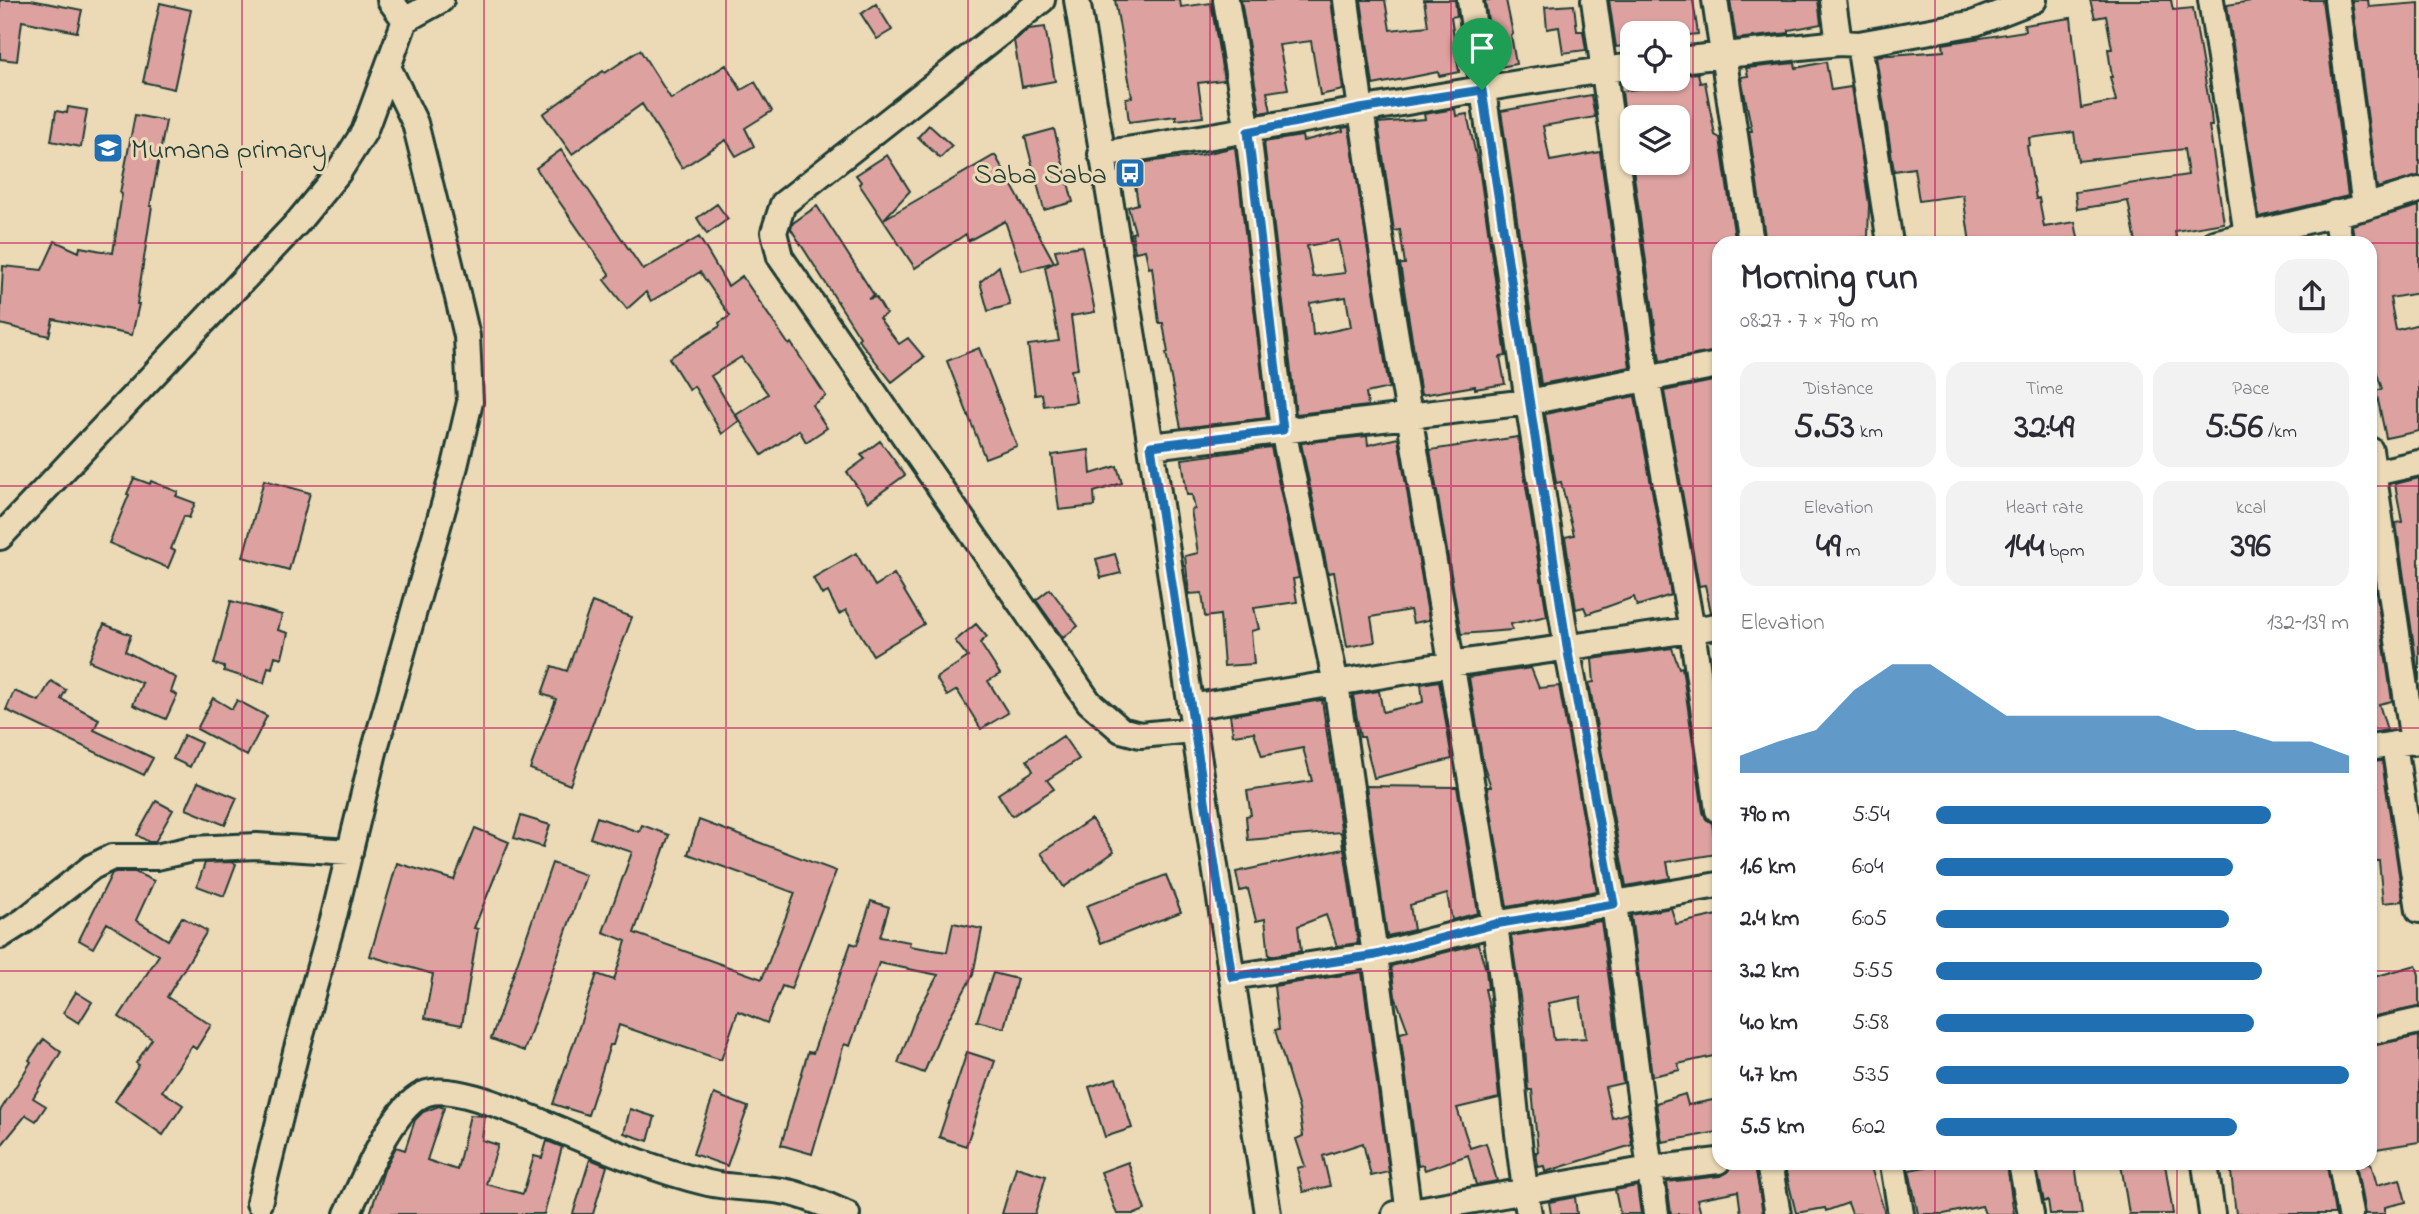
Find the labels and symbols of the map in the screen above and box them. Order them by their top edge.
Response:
pin [1452,18,1512,90]
school or university icon: Mumana primary [91,131,125,165]
place label: Mumana primary [131,131,327,172]
place label: Saba Saba [974,156,1107,197]
bus stop icon: Saba Saba [1113,156,1147,190]

